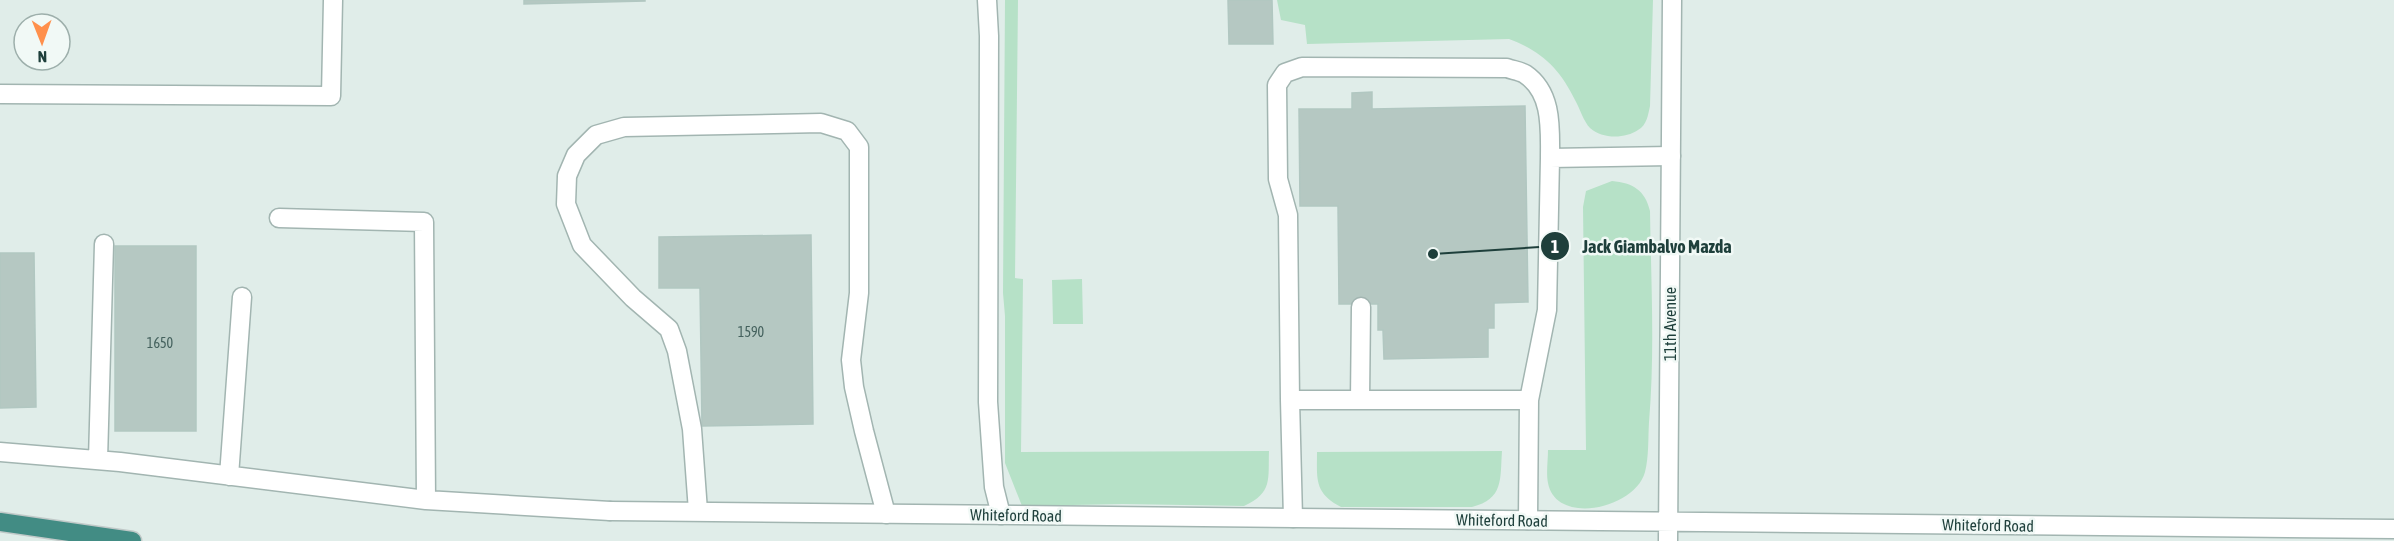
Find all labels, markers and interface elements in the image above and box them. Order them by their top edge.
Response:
north arrow [12,12,72,72]
text: N [37,48,47,66]
callout: Jack Giambalvo Mazda [1540,228,1744,264]
text: 1 [1551,236,1559,257]
text: Jack Giambalvo Mazda [1581,236,1732,257]
street label: 11th Avenue [1661,287,1679,361]
house number: 1590 [738,324,765,340]
house number: 1650 [147,335,174,351]
street label: Whiteford Road [970,505,1062,525]
street label: Whiteford Road [1456,510,1548,530]
street label: Whiteford Road [1942,515,2034,535]

